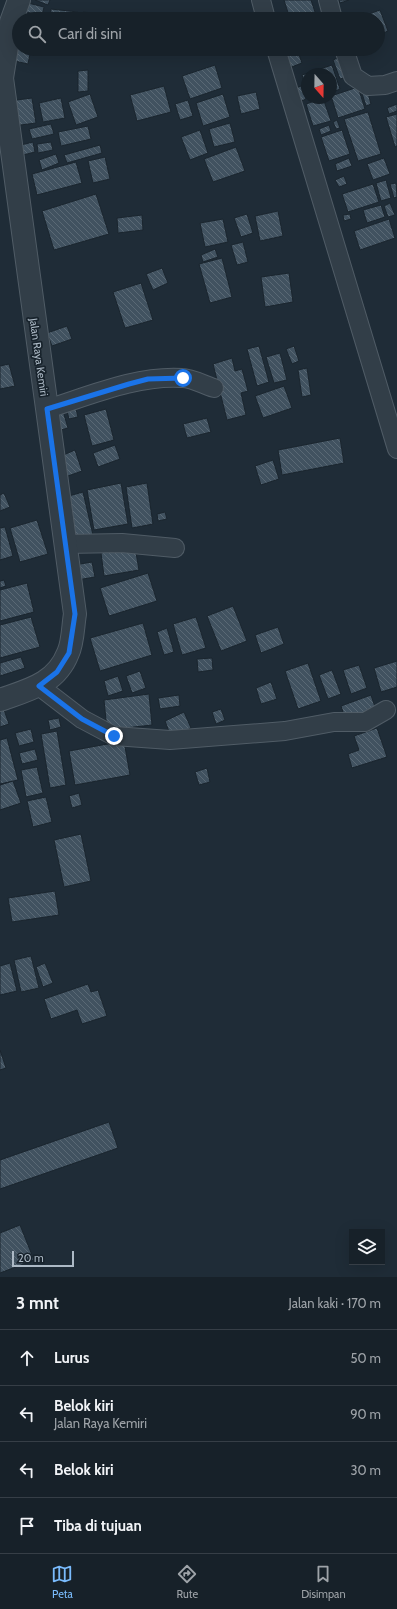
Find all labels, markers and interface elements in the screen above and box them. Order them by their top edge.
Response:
search box [12,12,385,56]
icon: search [26,23,48,45]
text: Cari di sini [58,25,122,43]
north arrow [301,68,337,104]
street label: Jalan Raya Kemiri [26,316,51,397]
route start [174,369,192,387]
route end [105,727,123,745]
map controls [349,1229,385,1265]
button: layers [349,1229,385,1265]
scale bar [12,1249,74,1268]
text: 20 m [18,1251,44,1265]
text: 3 mnt [16,1293,59,1313]
text: Jalan kaki · 170 m [288,1295,381,1311]
icon: ahead [16,1347,38,1369]
text: Lurus [54,1349,89,1367]
text: 50 m [351,1350,381,1366]
text: Belok kiri [54,1397,114,1415]
icon: left [16,1403,38,1425]
text: 90 m [350,1406,381,1422]
text: Jalan Raya Kemiri [54,1415,147,1431]
icon: left [16,1459,38,1481]
text: Belok kiri [54,1461,114,1479]
text: 30 m [351,1462,381,1478]
icon: arrive [16,1515,38,1537]
text: Tiba di tujuan [54,1517,142,1535]
tab: Peta [51,1563,73,1601]
tab: Rute [176,1563,198,1601]
tab: Disimpan [301,1563,346,1601]

